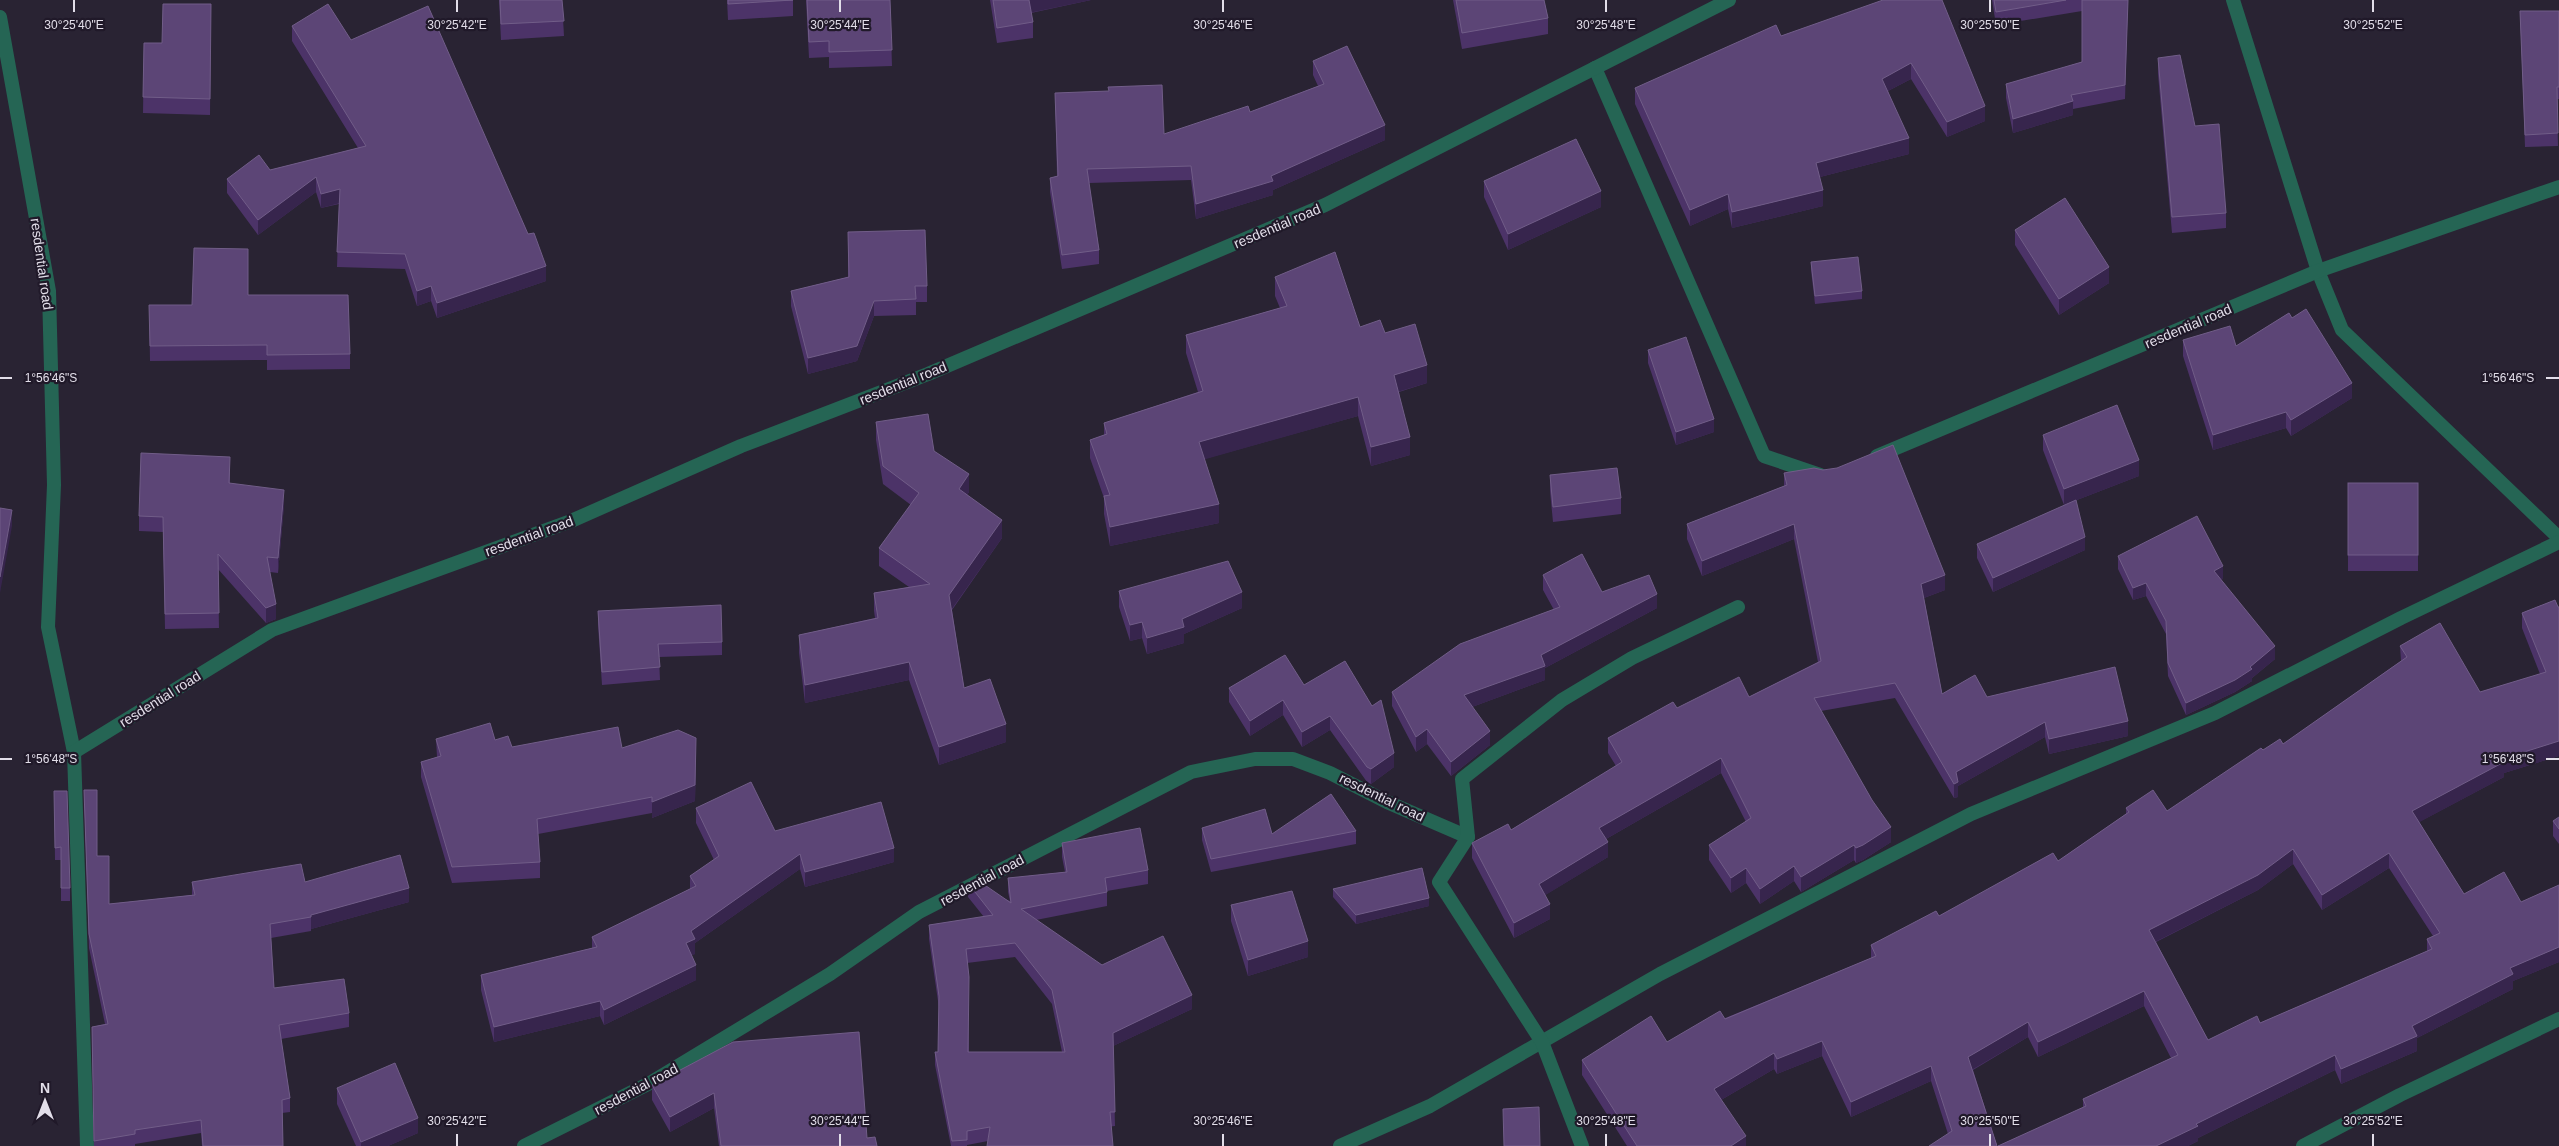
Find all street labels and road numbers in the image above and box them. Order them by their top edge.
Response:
street label: resdential road [1231,201,1323,251]
street label: resdential road [28,217,56,311]
street label: resdential road [2142,301,2234,351]
street label: resdential road [857,358,949,408]
street label: resdential road [483,513,575,559]
street label: resdential road [116,668,204,730]
street label: resdential road [1337,770,1427,824]
street label: resdential road [937,851,1027,909]
street label: resdential road [591,1060,681,1118]

